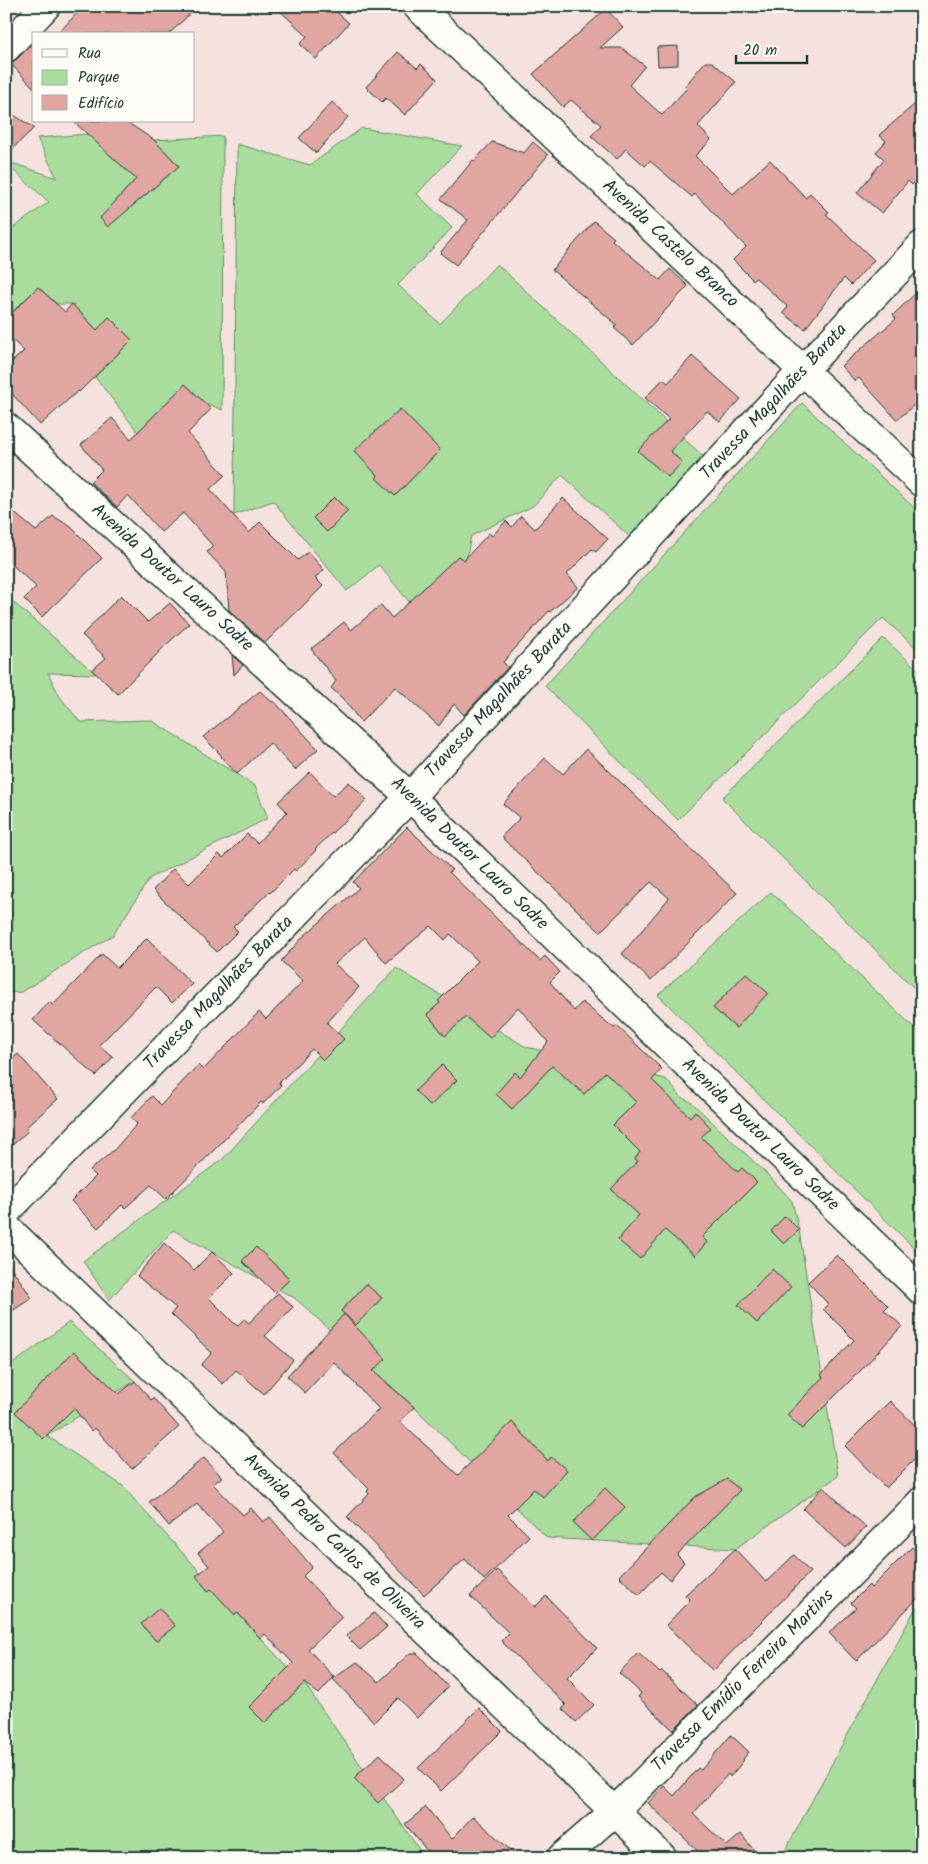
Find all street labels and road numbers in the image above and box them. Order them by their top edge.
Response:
street label: Avenida Castelo Branco [595,173,745,315]
street label: Travessa Magalhães Barata [693,317,855,487]
street label: Avenida Doutor Lauro Sodre [84,497,260,659]
street label: Travessa Magalhães Barata [418,615,580,785]
street label: Avenida Doutor Lauro Sodre [383,770,555,938]
street label: Travessa Magalhães Barata [137,909,301,1077]
street label: Avenida Doutor Lauro Sodre [674,1051,846,1219]
street label: Avenida Pedro Carlos de Oliveira [236,1447,432,1637]
street label: Travessa Emídio Ferreira Martins [645,1582,842,1779]

